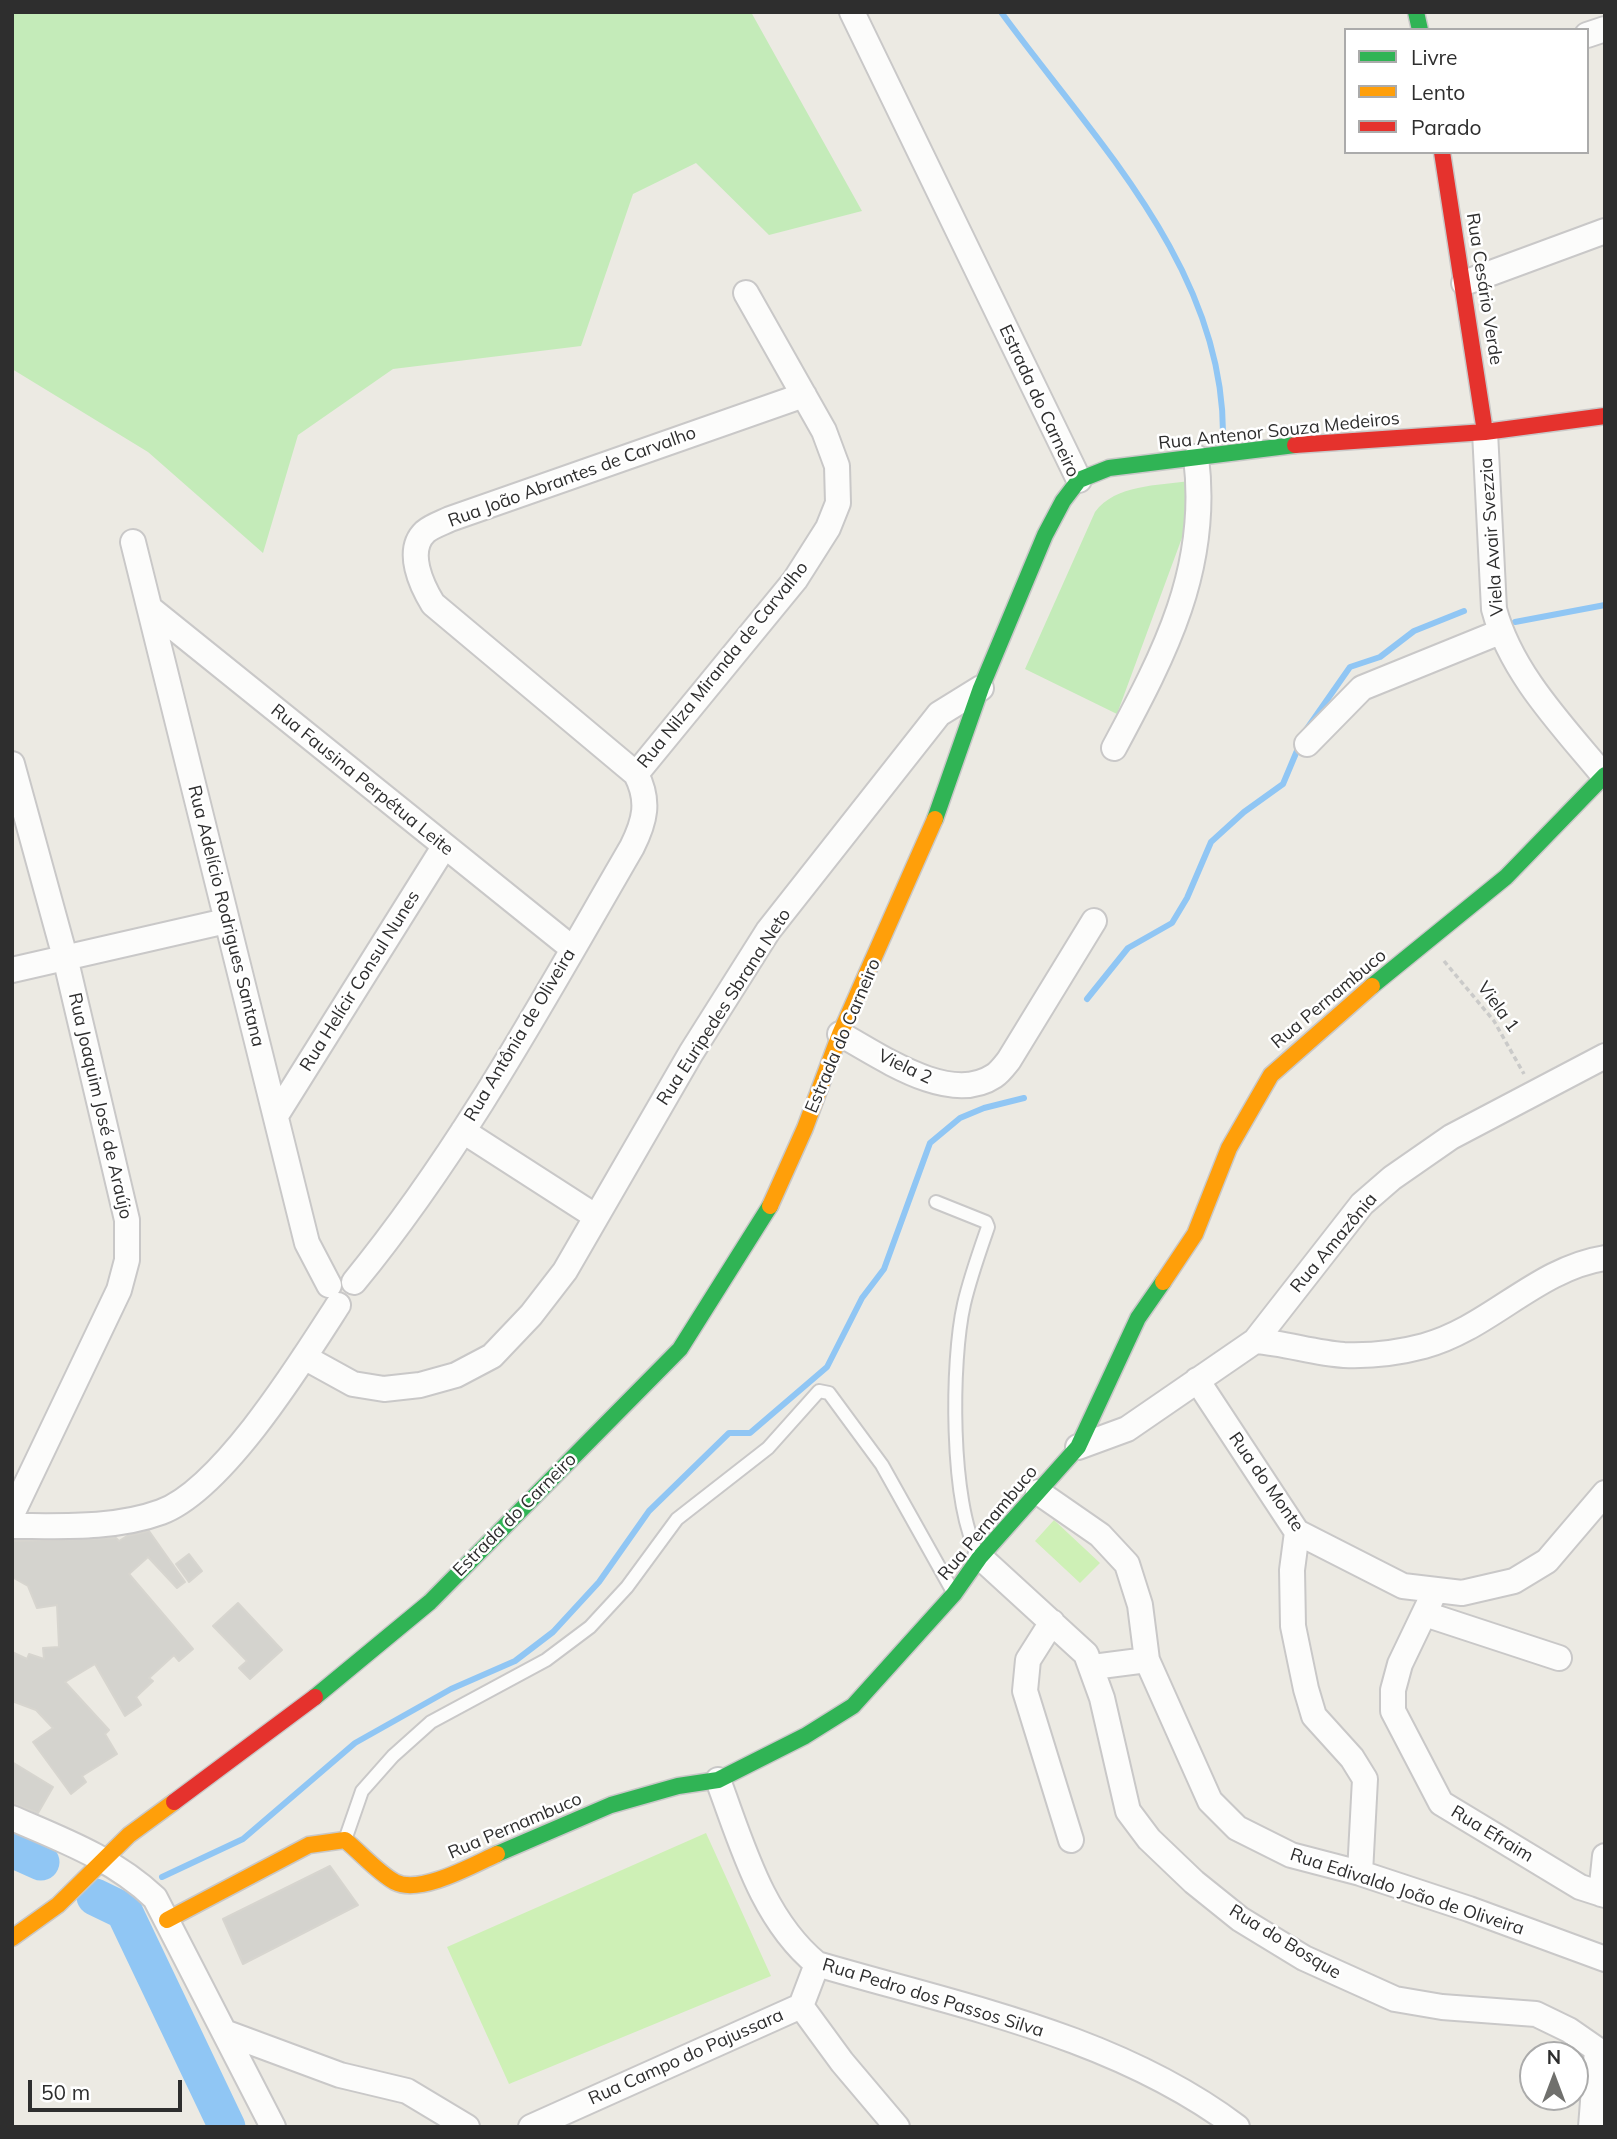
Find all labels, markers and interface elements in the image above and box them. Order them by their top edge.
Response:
legend [1344,28,1589,154]
text: Livre [1411,44,1458,70]
text: Lento [1411,79,1465,105]
text: Parado [1411,114,1481,140]
street label: Rua Cesário Verde [1461,211,1507,367]
street label: Estrada do Carneiro [994,321,1084,481]
street label: Rua Antenor Souza Medeiros [1157,408,1401,454]
street label: Rua João Abrantes de Carvalho [445,422,699,532]
street label: Viela Avair Svezzia [1476,457,1508,617]
street label: Rua Nilza Miranda de Carvalho [633,557,813,773]
street label: Rua Fausina Perpétua Leite [266,700,458,860]
street label: Rua Adelício Rodrigues Santana [183,783,269,1049]
street label: Rua Helícir Consul Nunes [296,887,424,1075]
street label: Rua Euripedes Sbrana Neto [652,905,796,1109]
street label: Rua Antônia de Oliveira [460,945,580,1125]
street label: Rua Pernambuco [1267,945,1391,1053]
street label: Estrada do Carneiro [801,956,885,1116]
street label: Viela 1 [1472,978,1524,1036]
street label: Rua Joaquim José de Araújo [63,991,137,1221]
street label: Viela 2 [875,1045,935,1089]
street label: Rua Amazônia [1286,1189,1382,1297]
street label: Rua do Monte [1224,1428,1308,1536]
street label: Estrada do Carneiro [449,1449,581,1581]
street label: Rua Pernambuco [934,1461,1042,1585]
street label: Rua Pernambuco [445,1788,585,1864]
street label: Rua Efraim [1447,1801,1537,1867]
street label: Rua Edivaldo João de Oliveira [1287,1844,1527,1940]
street label: Rua do Bosque [1225,1900,1345,1984]
street label: Rua Pedro dos Passos Silva [820,1954,1046,2042]
street label: Rua Campo do Pajussara [585,2004,787,2110]
north arrow [1519,2041,1589,2111]
text: N [1547,2045,1561,2069]
scale bar [32,2066,186,2110]
text: 50 m [41,2079,90,2105]

